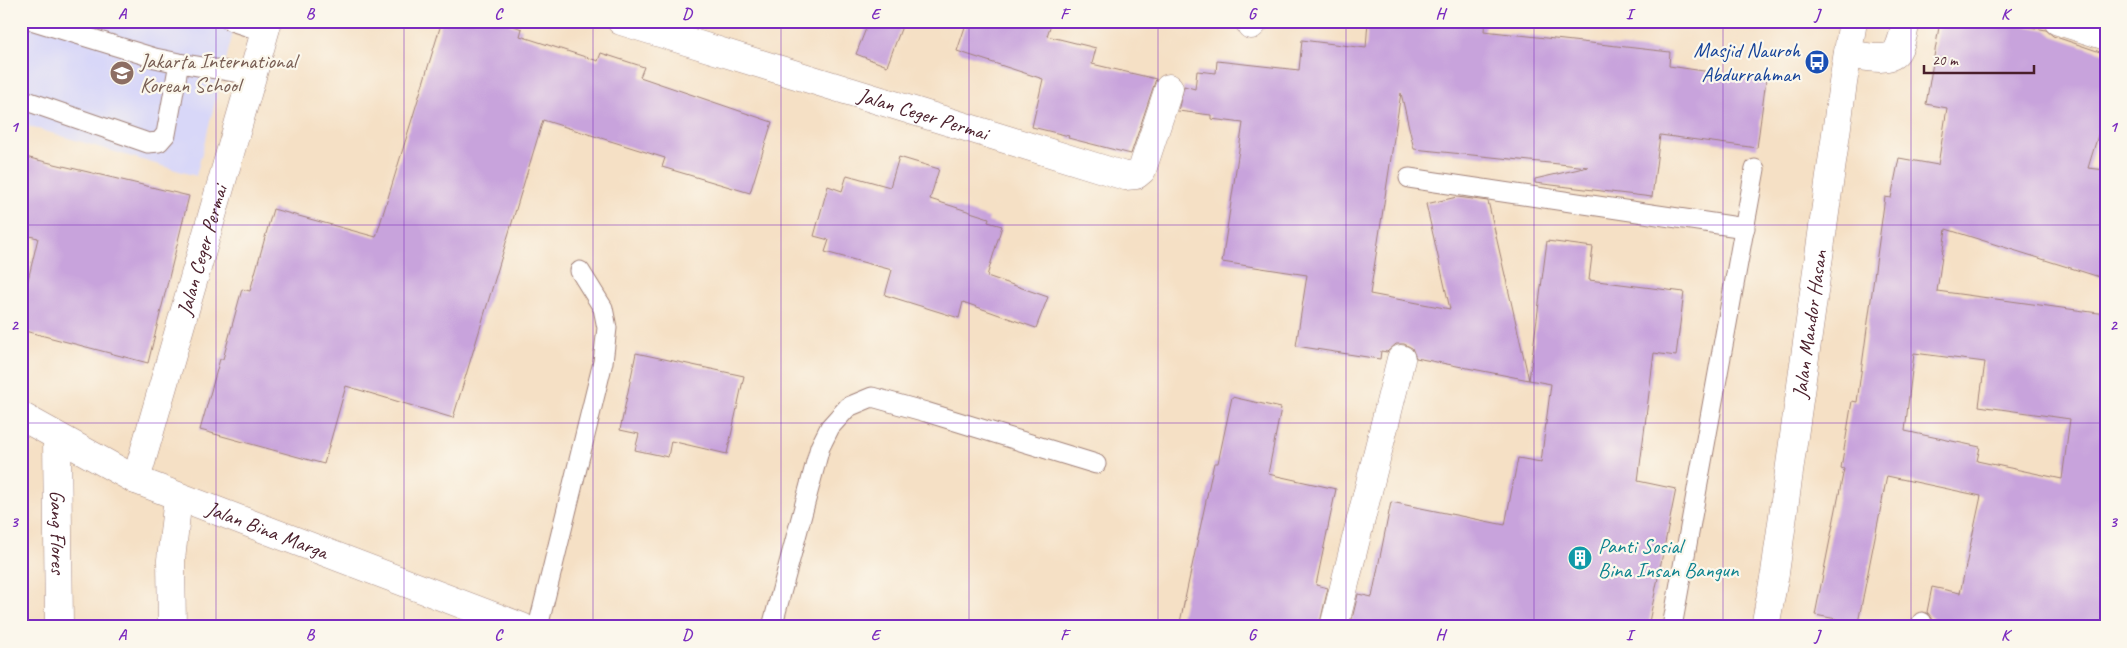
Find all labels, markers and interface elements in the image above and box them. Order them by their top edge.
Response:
text: A [118,4,128,24]
text: B [306,4,316,24]
text: C [494,4,504,24]
text: D [682,4,693,24]
text: E [871,4,882,24]
text: F [1060,4,1071,24]
text: G [1248,4,1258,24]
text: H [1435,4,1447,24]
text: I [1626,4,1636,24]
text: J [1813,4,1822,24]
text: K [2001,4,2013,24]
place label: Masjid Nauroh Abdurrahman [1694,37,1801,87]
scale bar [1924,42,2034,74]
place label: Jakarta International Korean School [139,48,300,98]
bus stop icon: Masjid Nauroh Abdurrahman [1804,49,1830,75]
text: 20 m [1932,51,1959,70]
school or university icon: Jakarta International Korean School [109,60,135,86]
street label: Jalan Ceger Permai [854,81,994,147]
text: 1 [10,117,19,137]
text: 1 [2109,117,2118,137]
street label: Jalan Ceger Permai [171,179,234,319]
street label: Jalan Mandor Hasan [1786,248,1833,401]
text: 2 [10,315,19,335]
text: 2 [2109,315,2118,335]
street label: Gang Flores [45,490,71,576]
street label: Jalan Bina Marga [202,495,334,566]
text: 3 [10,512,19,532]
text: 3 [2109,512,2118,532]
place label: Panti Sosial Bina Insan Bangun [1598,533,1739,583]
building icon: Panti Sosial Bina Insan Bangun [1567,545,1593,571]
text: A [118,625,128,645]
text: B [306,625,316,645]
text: C [494,625,504,645]
text: D [682,625,693,645]
text: E [871,625,882,645]
text: F [1060,625,1071,645]
text: G [1248,625,1258,645]
text: H [1435,625,1447,645]
text: I [1626,625,1636,645]
text: J [1813,625,1822,645]
text: K [2001,625,2013,645]

